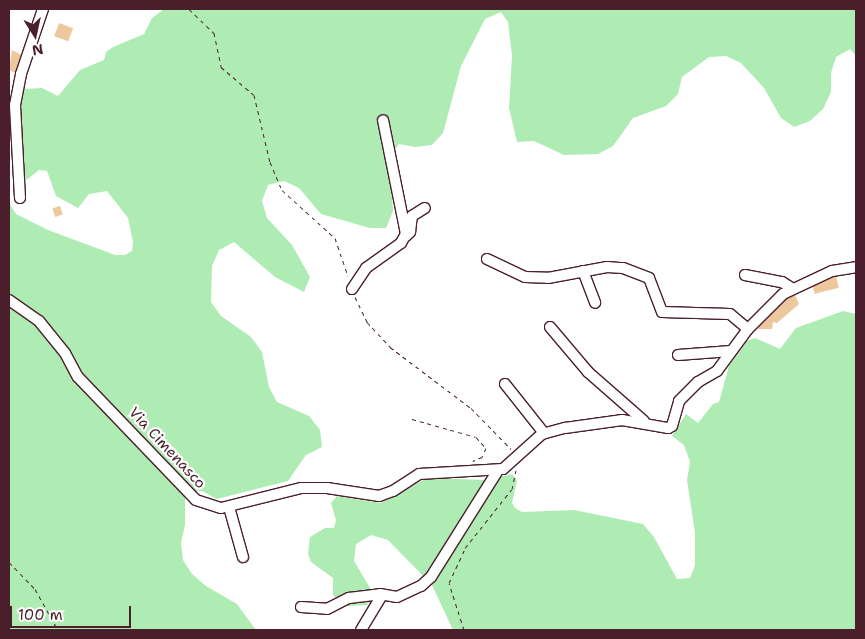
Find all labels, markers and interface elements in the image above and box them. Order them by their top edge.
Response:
north arrow [10,10,60,60]
text: N [31,40,45,60]
street label: Via Cimenasco [125,404,209,492]
scale bar [12,596,134,628]
text: 100 m [18,605,63,625]

